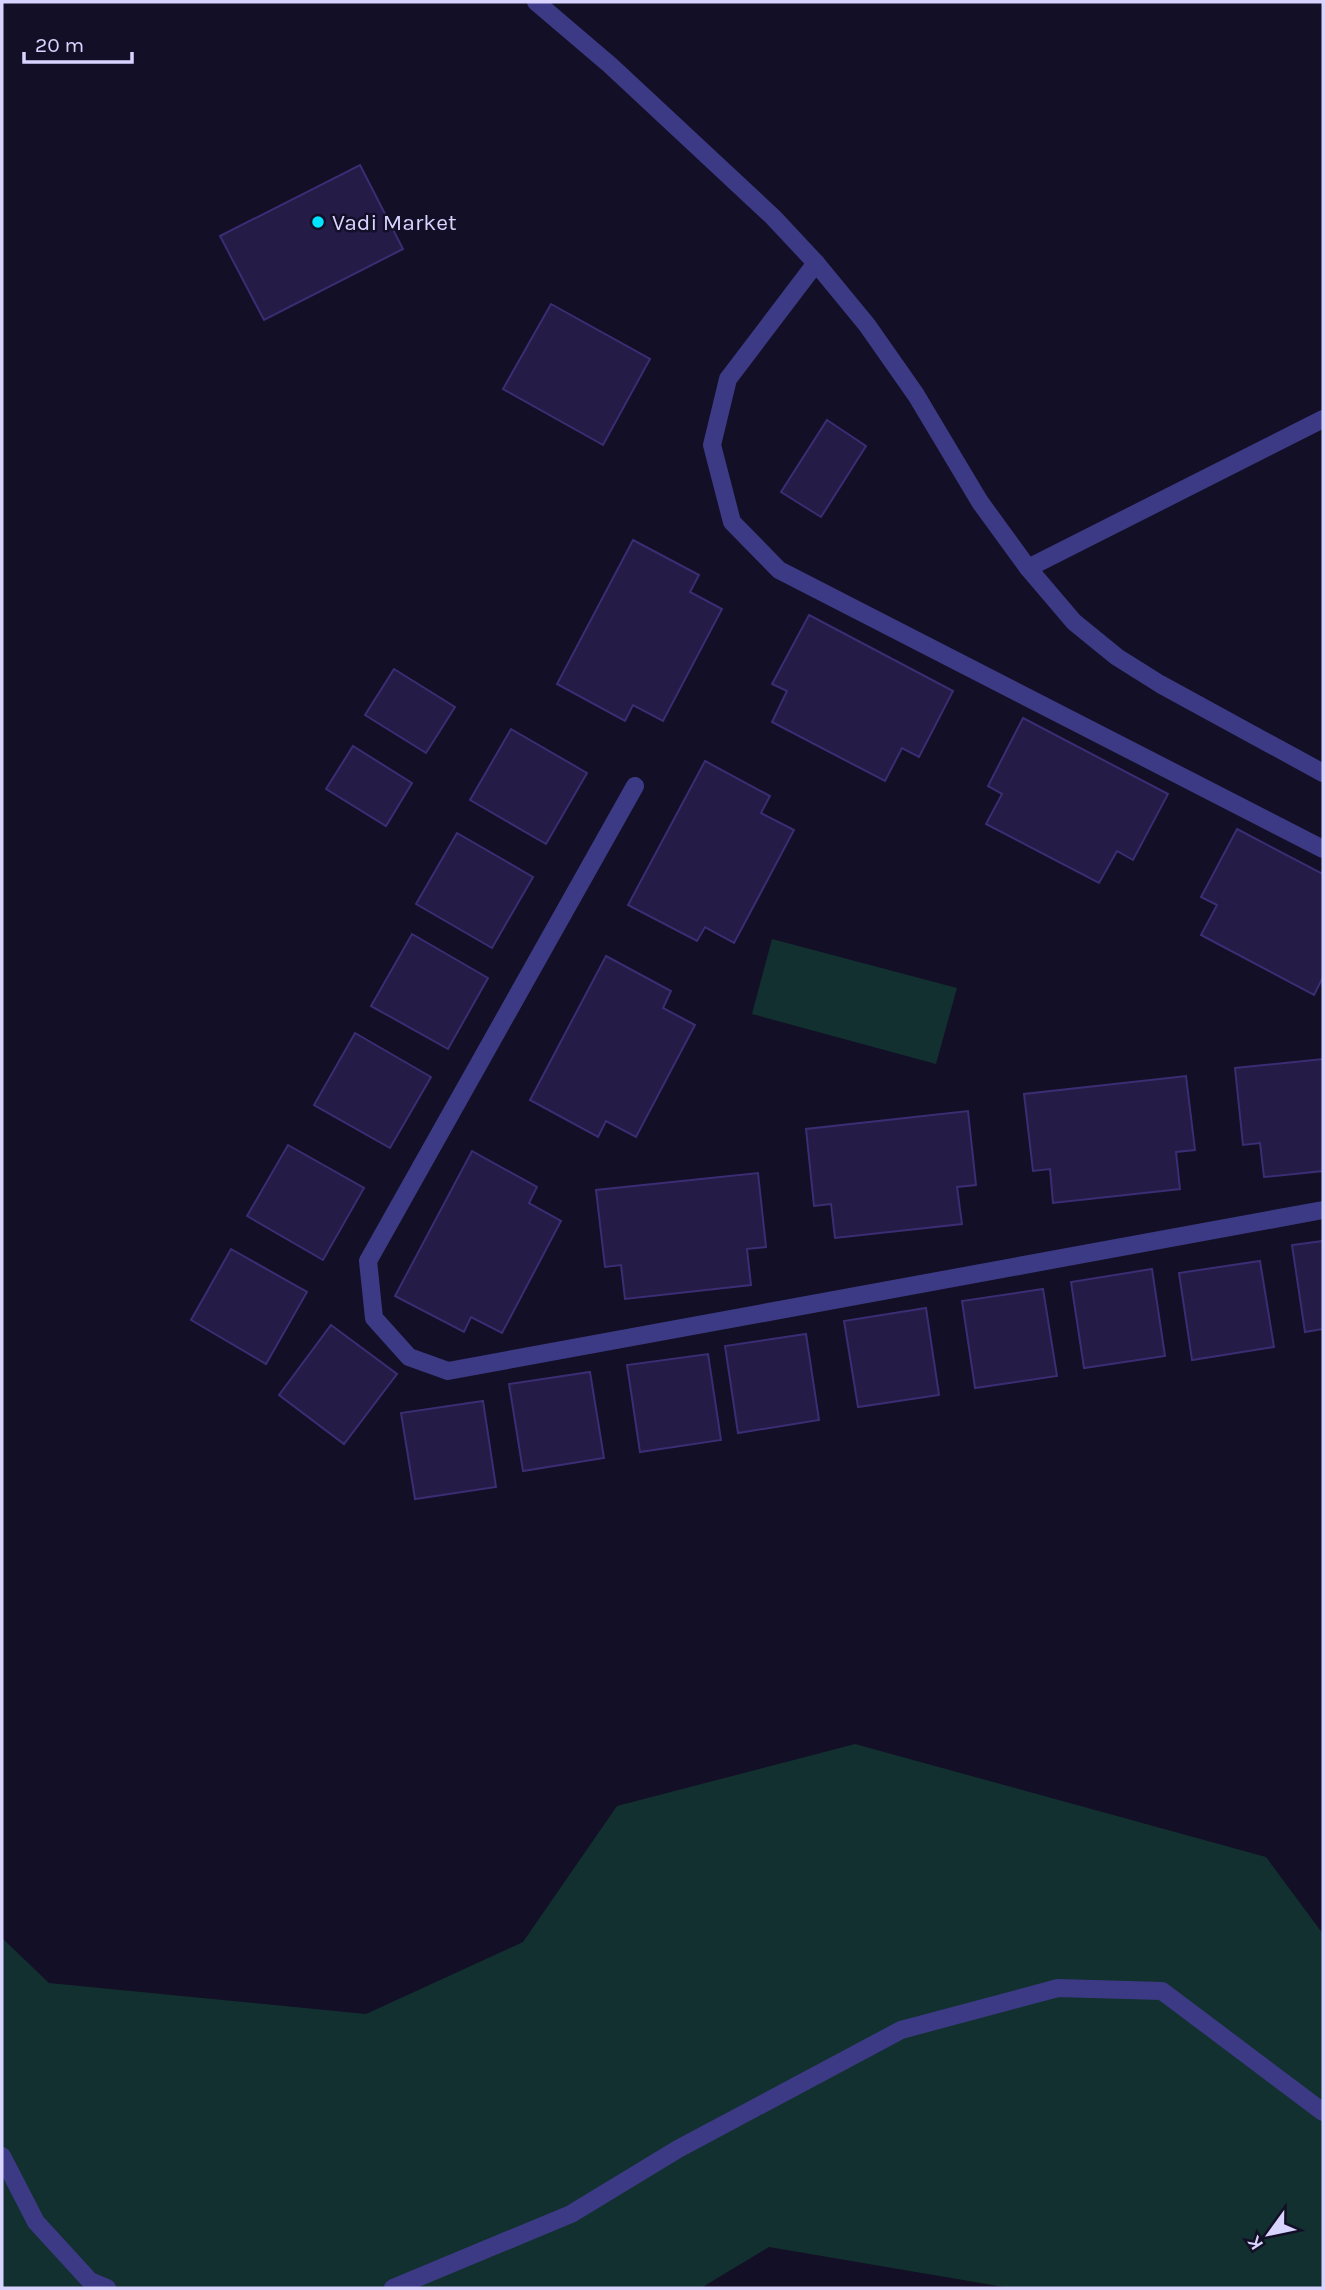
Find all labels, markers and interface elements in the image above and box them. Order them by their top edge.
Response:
scale bar [24,21,133,65]
text: 20 m [35,33,84,57]
place label: Vadi Market [332,209,457,236]
marker: Vadi Market [310,214,326,230]
north arrow [1234,2199,1304,2269]
text: K [1243,2231,1268,2254]

